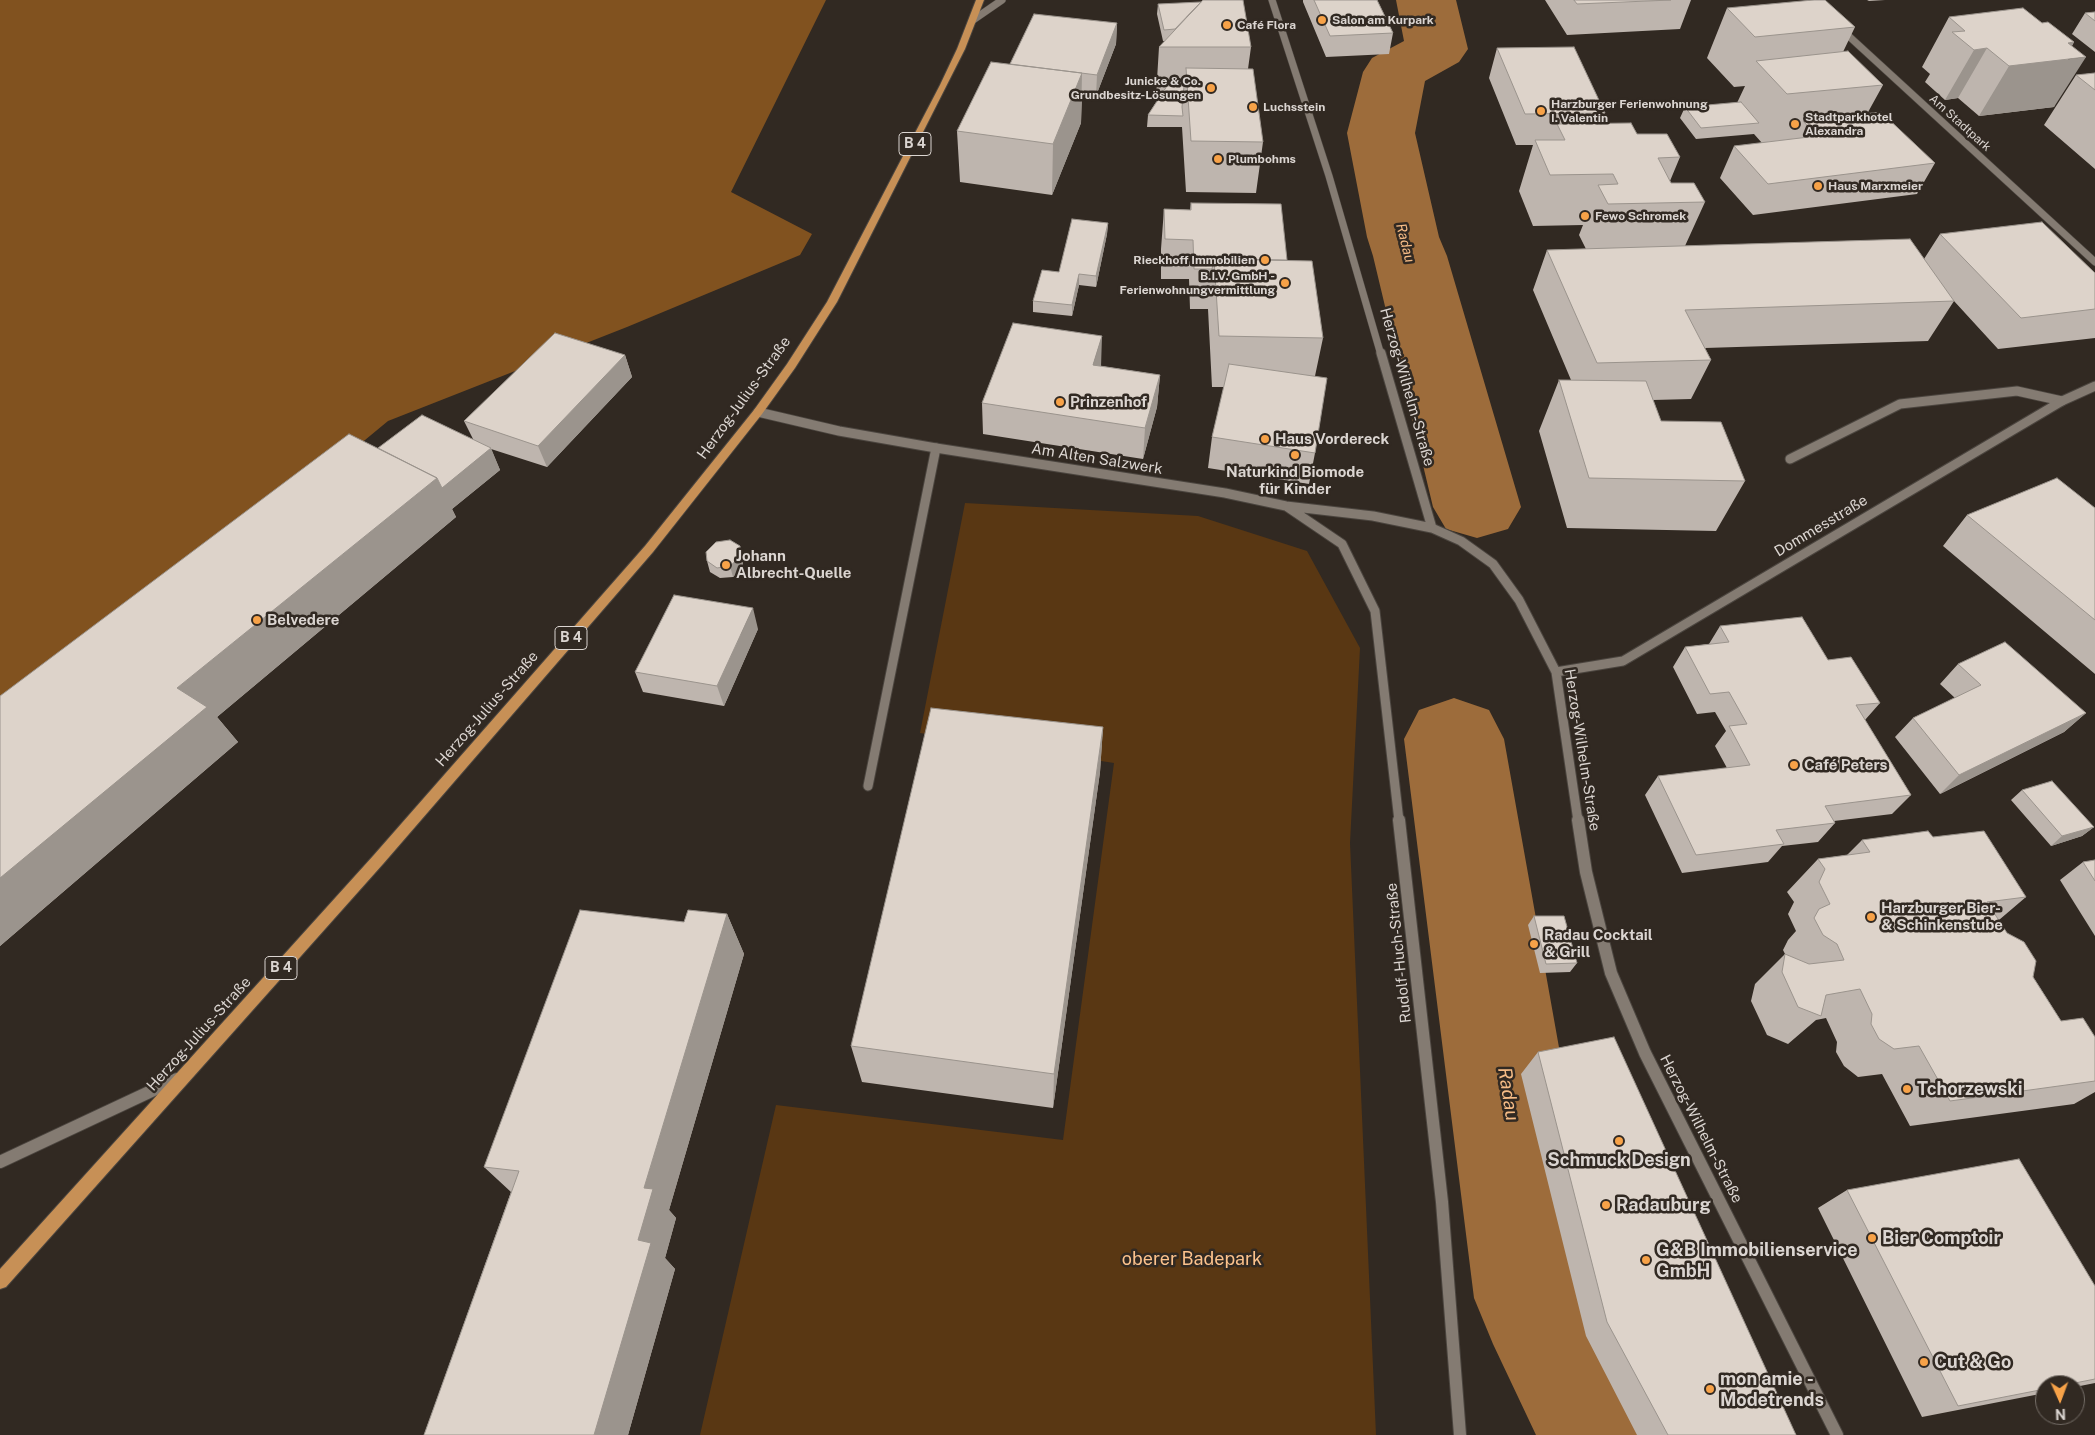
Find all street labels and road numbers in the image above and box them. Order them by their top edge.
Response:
street label: Am Stadtpark [1926,92,1994,154]
road number: B 4 [899,132,931,156]
street label: Herzog-Wilhelm-Straße [1376,306,1438,468]
street label: Herzog-Julius-Straße [693,333,795,463]
street label: Am Alten Salzwerk [1030,440,1164,478]
street label: Dommesstraße [1771,491,1871,561]
road number: B 4 [555,626,587,650]
street label: Herzog-Julius-Straße [432,648,542,770]
street label: Herzog-Wilhelm-Straße [1560,668,1604,832]
street label: Rudolf-Huch-Straße [1383,882,1415,1024]
road number: B 4 [265,956,297,980]
street label: Herzog-Julius-Straße [143,973,255,1095]
street label: Herzog-Wilhelm-Straße [1656,1052,1746,1206]

